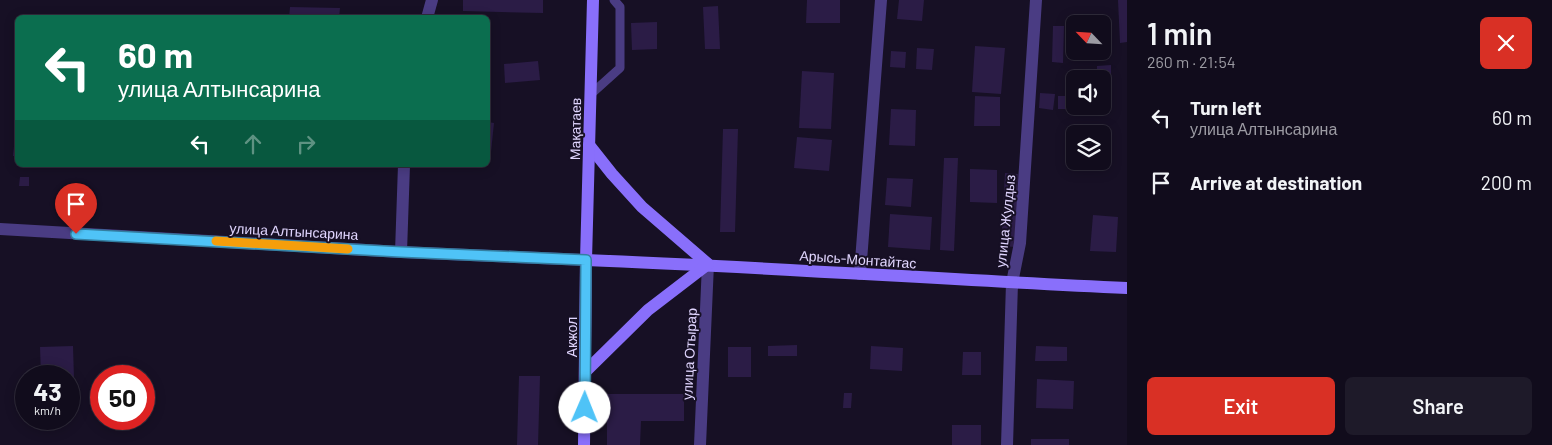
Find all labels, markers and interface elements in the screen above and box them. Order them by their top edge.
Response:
north arrow [1066,15,1111,60]
map controls [1066,15,1111,170]
text: 1 min [1147,15,1212,51]
button: close [1480,17,1532,69]
text: 60 m [118,33,193,75]
icon: left [35,35,100,100]
text: 260 m · 21:54 [1147,52,1235,71]
button: sound [1066,70,1111,115]
text: улица Алтынсарина [118,75,321,101]
text: Turn left [1190,96,1261,119]
street label: Мақатаев [566,98,584,160]
icon: left [1147,104,1175,132]
text: 60 m [1492,106,1532,129]
text: улица Алтынсарина [1190,119,1337,138]
button: layers [1066,125,1111,170]
icon: left [186,130,214,158]
icon: ahead [239,130,267,158]
icon: right [292,130,320,158]
icon: arrive [1147,169,1175,197]
text: Arrive at destination [1190,171,1362,194]
text: 200 m [1481,171,1532,194]
street label: улица Жулдыз [992,174,1018,268]
pin [55,183,97,234]
icon: arrive [62,190,90,218]
street label: улица Алтынсарина [229,219,359,243]
street label: Арысь-Монтайтас [799,246,917,272]
street label: улица Отырар [678,307,700,400]
street label: Акжол [563,317,580,357]
speed limit sign: 50 [90,365,155,430]
text: 43 [33,376,62,406]
button: Exit [1147,377,1335,435]
button: Share [1345,377,1532,435]
position arrow [558,381,610,433]
text: km/h [34,403,61,417]

